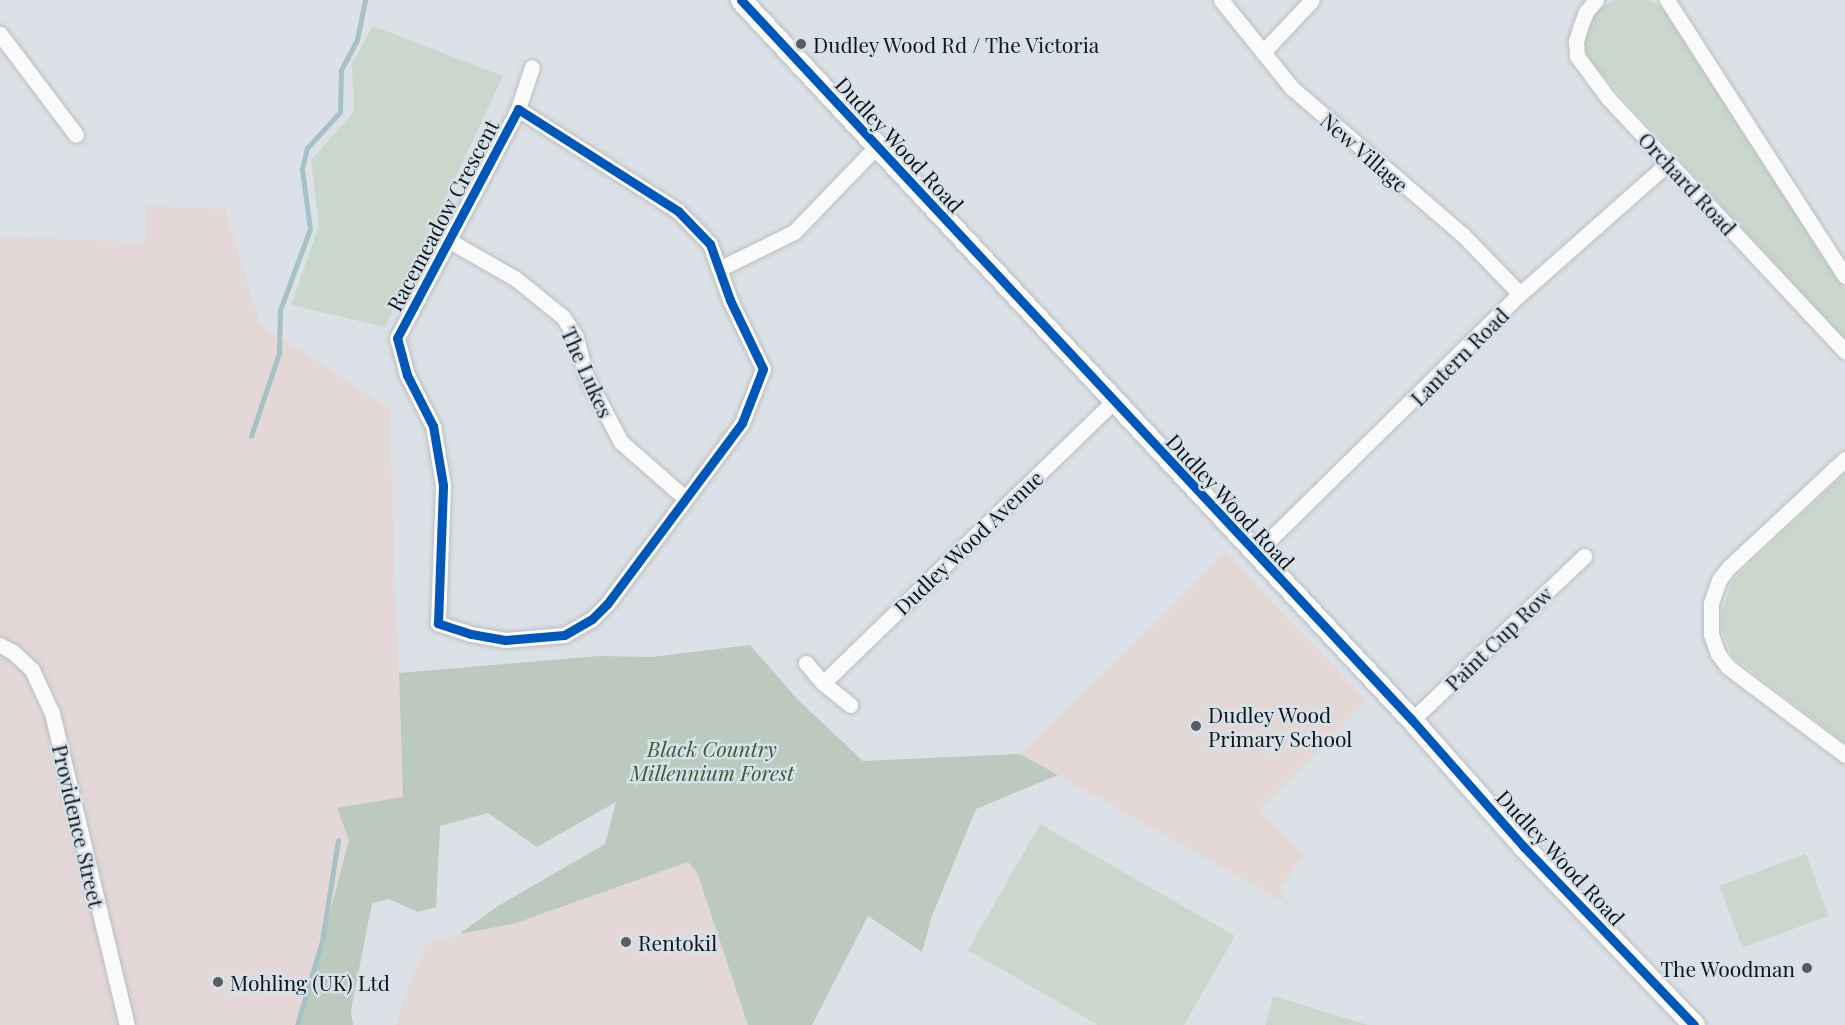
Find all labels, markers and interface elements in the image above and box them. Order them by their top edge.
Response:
place label: Dudley Wood Rd / The Victoria [813,31,1102,57]
marker: Dudley Wood Rd / The Victoria [794,37,808,51]
street label: Dudley Wood Road [830,71,970,217]
street label: New Village [1316,107,1414,197]
street label: Racemeadow Crescent [381,115,503,315]
street label: Orchard Road [1634,126,1742,240]
street label: Lantern Road [1405,302,1513,410]
street label: The Lukes [557,323,619,421]
street label: Dudley Wood Road [1161,428,1301,574]
street label: Dudley Wood Avenue [888,464,1048,620]
street label: Paint Cup Row [1439,581,1557,695]
place label: Dudley Wood Primary School [1208,701,1353,751]
marker: Dudley Wood Primary School [1189,719,1203,733]
park label: Black Country Millennium Forest [630,735,794,785]
street label: Providence Street [48,742,110,910]
street label: Dudley Wood Road [1491,784,1631,930]
place label: Rentokil [638,929,717,955]
marker: Rentokil [619,935,633,949]
place label: The Woodman [1659,955,1795,981]
marker: The Woodman [1800,961,1814,975]
place label: Mohling (UK) Ltd [230,969,390,995]
marker: Mohling (UK) Ltd [211,975,225,989]

